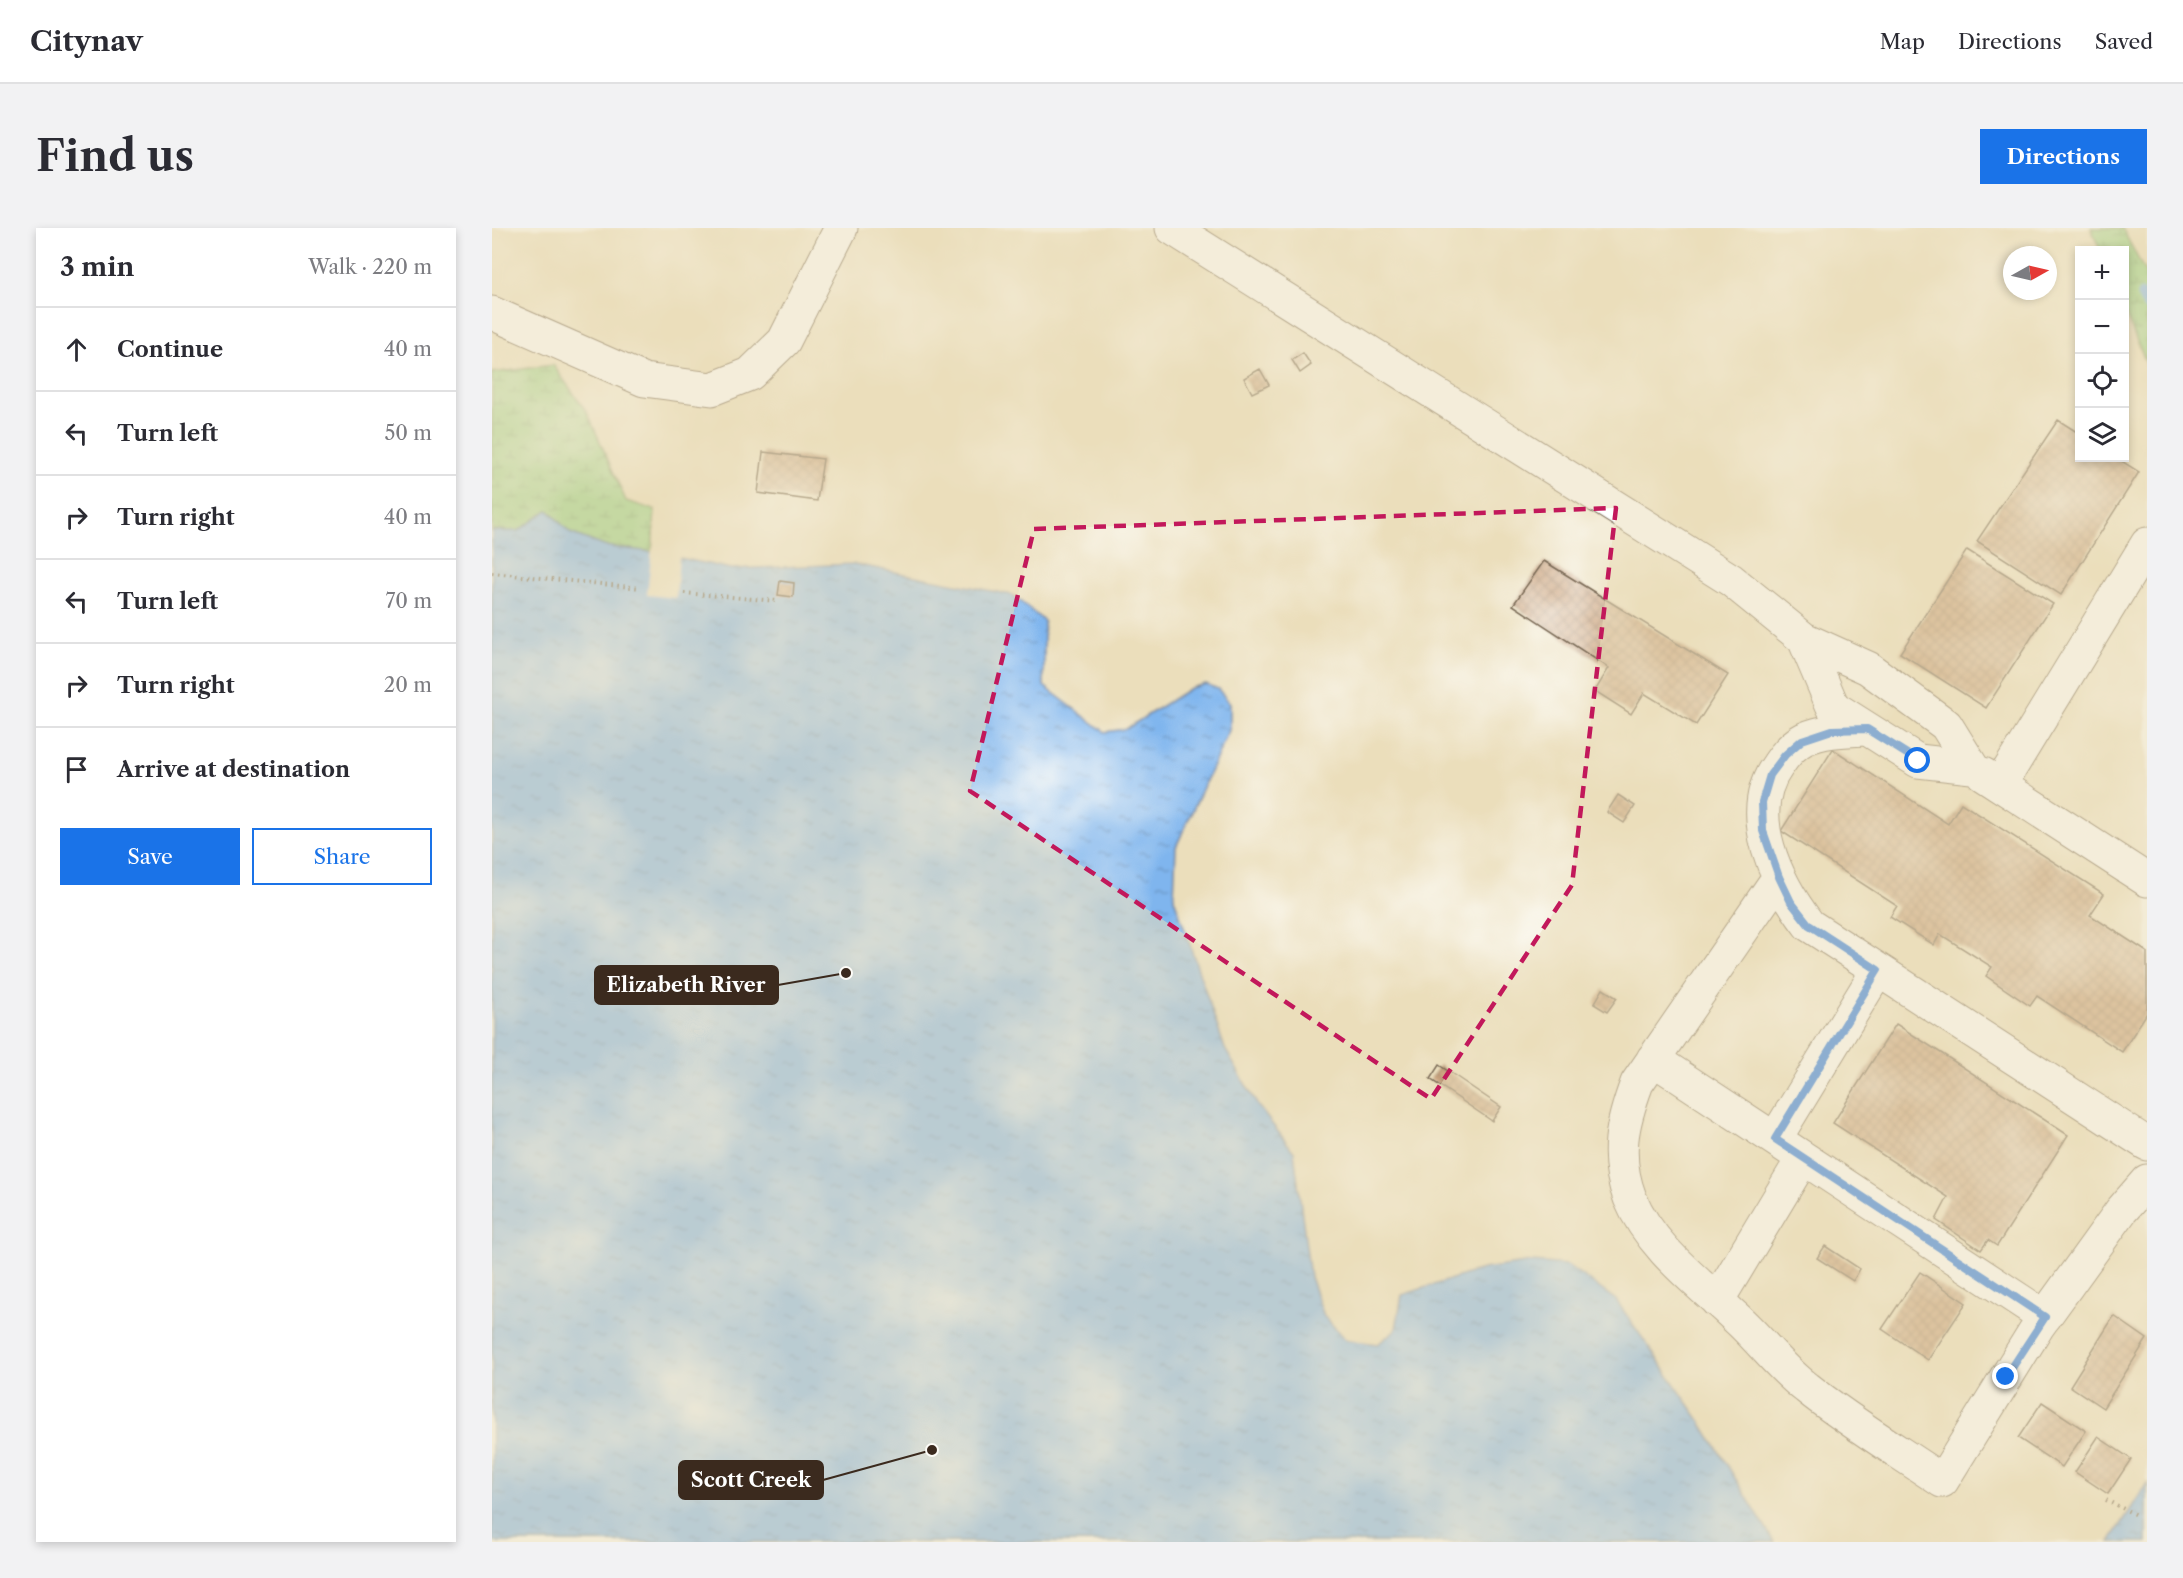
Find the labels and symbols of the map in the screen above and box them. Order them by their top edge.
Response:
north arrow [2003,246,2057,300]
route start [1904,747,1930,773]
callout: Elizabeth River [595,966,778,1004]
text: Elizabeth River [606,973,766,997]
route end [1992,1363,2018,1389]
callout: Scott Creek [679,1461,823,1499]
text: Scott Creek [691,1468,812,1492]

